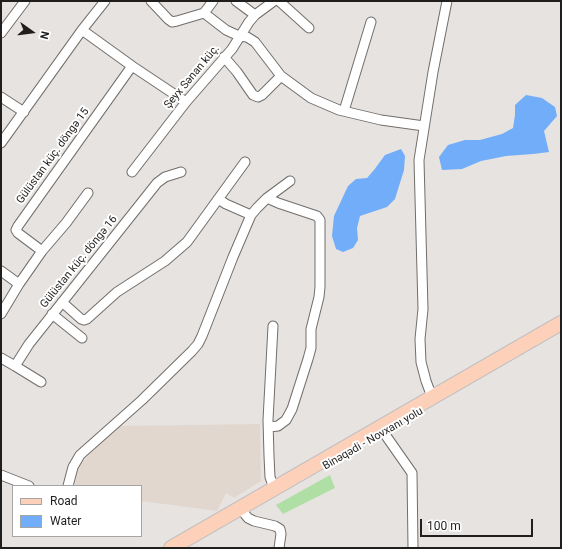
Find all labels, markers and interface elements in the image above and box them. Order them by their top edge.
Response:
north arrow [12,12,52,52]
text: N [37,30,51,40]
street label: Şeyx Sənan küç. [161,42,223,112]
street label: Gülüstan küç. döngə 15 [14,106,92,206]
street label: Gülüstan küç. döngə 16 [38,213,120,311]
street label: Binəqədi - Novxanı yolu [321,405,425,473]
legend [12,485,142,537]
text: Road [50,494,78,508]
scale bar [422,511,535,537]
text: Water [50,514,81,528]
text: 100 m [427,519,461,533]

